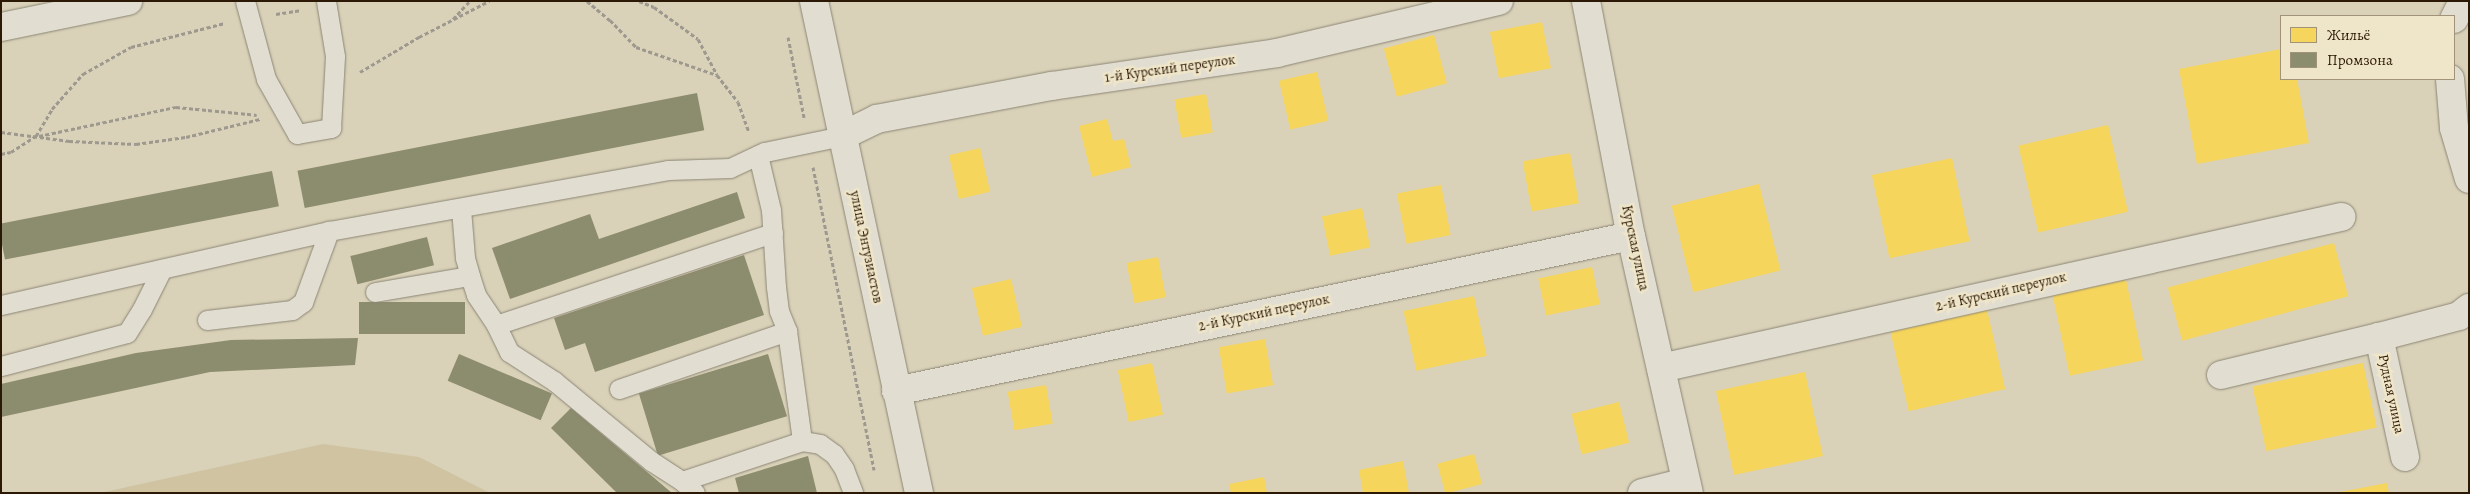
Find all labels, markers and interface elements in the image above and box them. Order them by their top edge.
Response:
legend [2280,15,2455,80]
text: Жильё [2327,25,2370,45]
text: Промзона [2327,50,2393,70]
street label: 1-й Курский переулок [1104,52,1236,86]
street label: улица Энтузиастов [846,189,886,305]
street label: Курская улица [1618,204,1652,292]
street label: 2-й Курский переулок [1934,269,2068,315]
street label: 2-й Курский переулок [1197,291,1331,335]
street label: Рудная улица [2374,353,2408,435]

